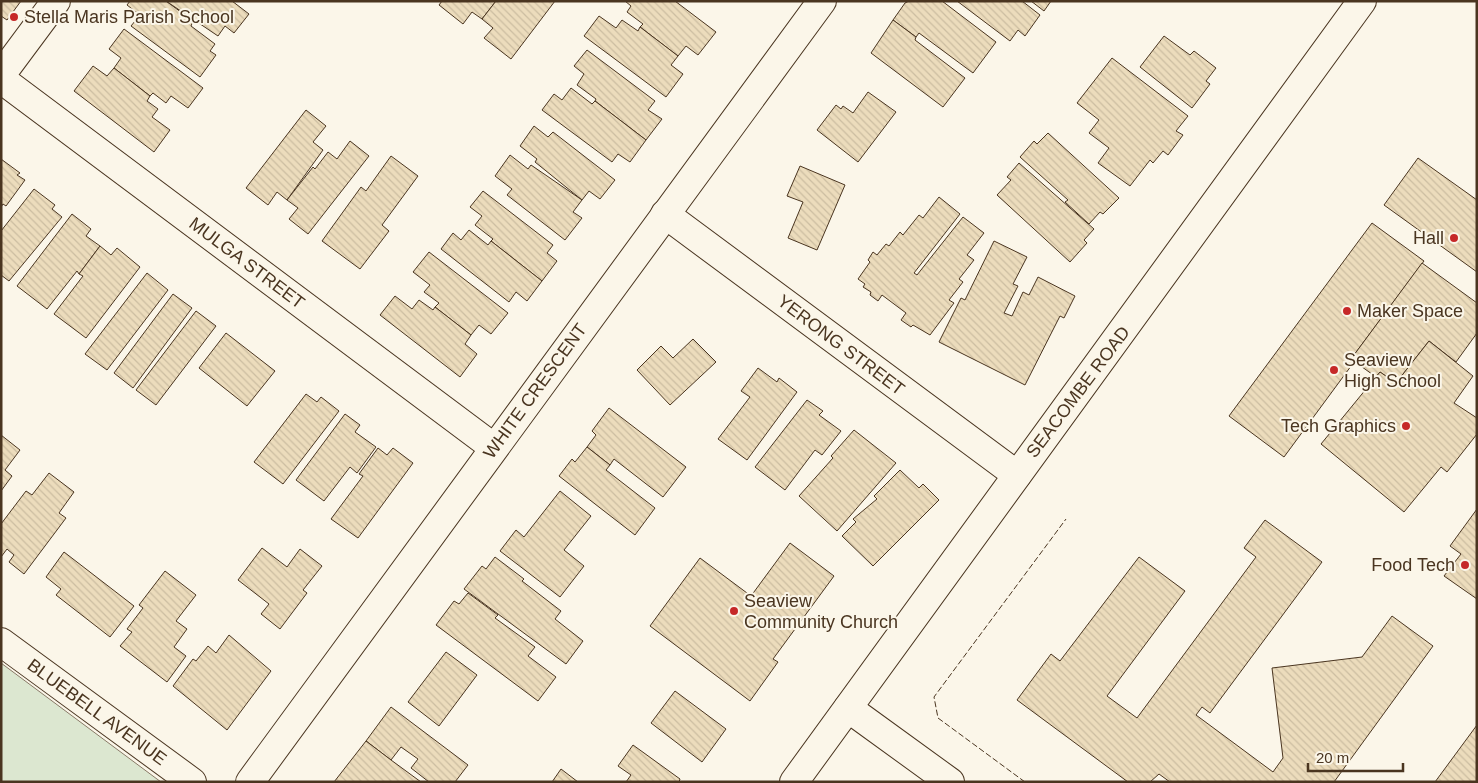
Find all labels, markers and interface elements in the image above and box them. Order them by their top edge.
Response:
place label: Stella Maris Parish School [24,7,234,27]
marker: Stella Maris Parish School [8,11,20,23]
street label: MULGA STREET [185,213,309,313]
place label: Hall [1413,228,1444,248]
marker: Hall [1448,232,1460,244]
street label: YERONG STREET [773,291,909,399]
place label: Maker Space [1357,301,1463,321]
marker: Maker Space [1341,305,1353,317]
street label: WHITE CRESCENT [479,320,591,462]
street label: SEACOMBE ROAD [1022,322,1134,462]
place label: Seaview High School [1344,350,1441,391]
marker: Seaview High School [1328,364,1340,376]
place label: Tech Graphics [1281,416,1396,436]
marker: Tech Graphics [1400,420,1412,432]
place label: Food Tech [1371,555,1455,575]
marker: Food Tech [1459,559,1471,571]
place label: Seaview Community Church [744,591,898,632]
marker: Seaview Community Church [728,605,740,617]
street label: BLUEBELL AVENUE [24,655,170,769]
scale bar [1308,740,1403,772]
text: 20 m [1316,749,1349,766]

